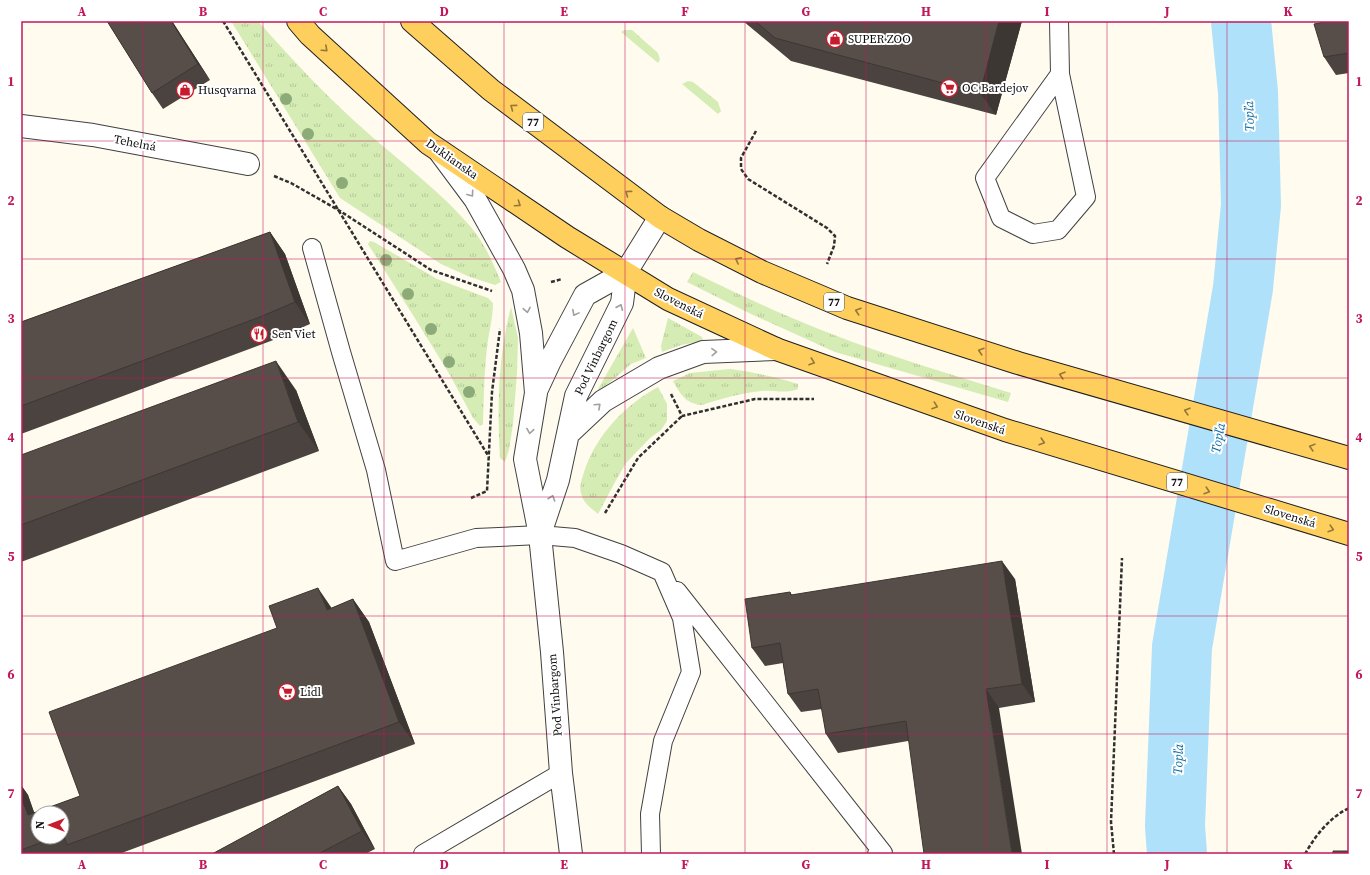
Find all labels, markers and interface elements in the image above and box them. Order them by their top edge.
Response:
text: A [78,3,87,20]
text: B [199,3,208,20]
text: C [319,3,327,20]
text: D [439,3,449,20]
text: E [560,3,568,20]
text: F [681,3,689,20]
text: G [802,3,811,20]
text: H [921,3,931,20]
text: I [1044,3,1050,20]
text: J [1163,3,1170,20]
text: K [1283,3,1293,20]
shop icon: SUPER ZOO [825,29,845,49]
place label: SUPER ZOO [848,31,911,47]
one-way arrow [320,44,328,51]
text: 1 [7,73,15,90]
text: 1 [1355,73,1363,90]
supermarket icon: OC Bardejov [939,78,959,98]
shop icon: Husqvarna [175,80,195,100]
place label: OC Bardejov [962,80,1028,96]
place label: Husqvarna [198,82,257,98]
water label: Topľa [1240,100,1258,131]
one-way arrow [511,105,518,112]
road number: 77 [523,113,543,131]
street label: Tehelná [113,131,158,155]
street label: Duklianska [423,135,482,183]
one-way arrow [466,190,473,197]
one-way arrow [626,191,633,198]
text: 2 [7,192,15,209]
text: 2 [1355,192,1363,209]
one-way arrow [514,199,521,206]
one-way arrow [735,257,742,265]
street label: Slovenská [652,284,707,323]
road number: 77 [824,293,844,311]
one-way arrow [615,304,623,311]
one-way arrow [522,307,531,313]
one-way arrow [854,307,861,316]
one-way arrow [573,309,580,316]
text: 3 [7,310,15,327]
text: 3 [1355,310,1363,327]
street label: Pod Vinbargom [571,316,621,398]
restaurant icon: Sen Viet [249,324,269,344]
place label: Sen Viet [272,326,315,342]
one-way arrow [978,347,985,356]
one-way arrow [711,348,717,356]
one-way arrow [809,358,816,366]
one-way arrow [1058,371,1065,380]
one-way arrow [931,401,938,410]
one-way arrow [593,404,600,411]
street label: Slovenská [952,406,1009,439]
one-way arrow [1183,407,1190,416]
water label: Topľa [1207,421,1229,454]
one-way arrow [526,428,534,434]
text: 4 [7,429,15,446]
text: 4 [1355,429,1363,446]
one-way arrow [1038,437,1045,446]
one-way arrow [1308,443,1315,452]
road number: 77 [1167,473,1187,491]
one-way arrow [1203,486,1210,495]
one-way arrow [547,495,556,502]
street label: Slovenská [1262,501,1319,532]
one-way arrow [1327,524,1334,533]
text: 5 [7,548,15,565]
text: 5 [1355,548,1363,565]
street label: Pod Vinbargom [544,653,566,737]
text: 6 [7,666,15,683]
text: 6 [1355,666,1363,683]
supermarket icon: Lidl [277,682,297,702]
place label: Lidl [300,684,322,700]
water label: Topľa [1169,743,1187,775]
text: 7 [7,785,15,802]
text: 7 [1355,785,1363,802]
north arrow [30,805,70,845]
text: N [33,821,48,829]
text: A [78,856,87,873]
text: B [199,856,208,873]
text: C [319,856,327,873]
text: D [439,856,449,873]
text: E [560,856,568,873]
text: F [681,856,689,873]
text: G [802,856,811,873]
text: H [921,856,931,873]
text: I [1044,856,1050,873]
text: J [1163,856,1170,873]
text: K [1283,856,1293,873]

